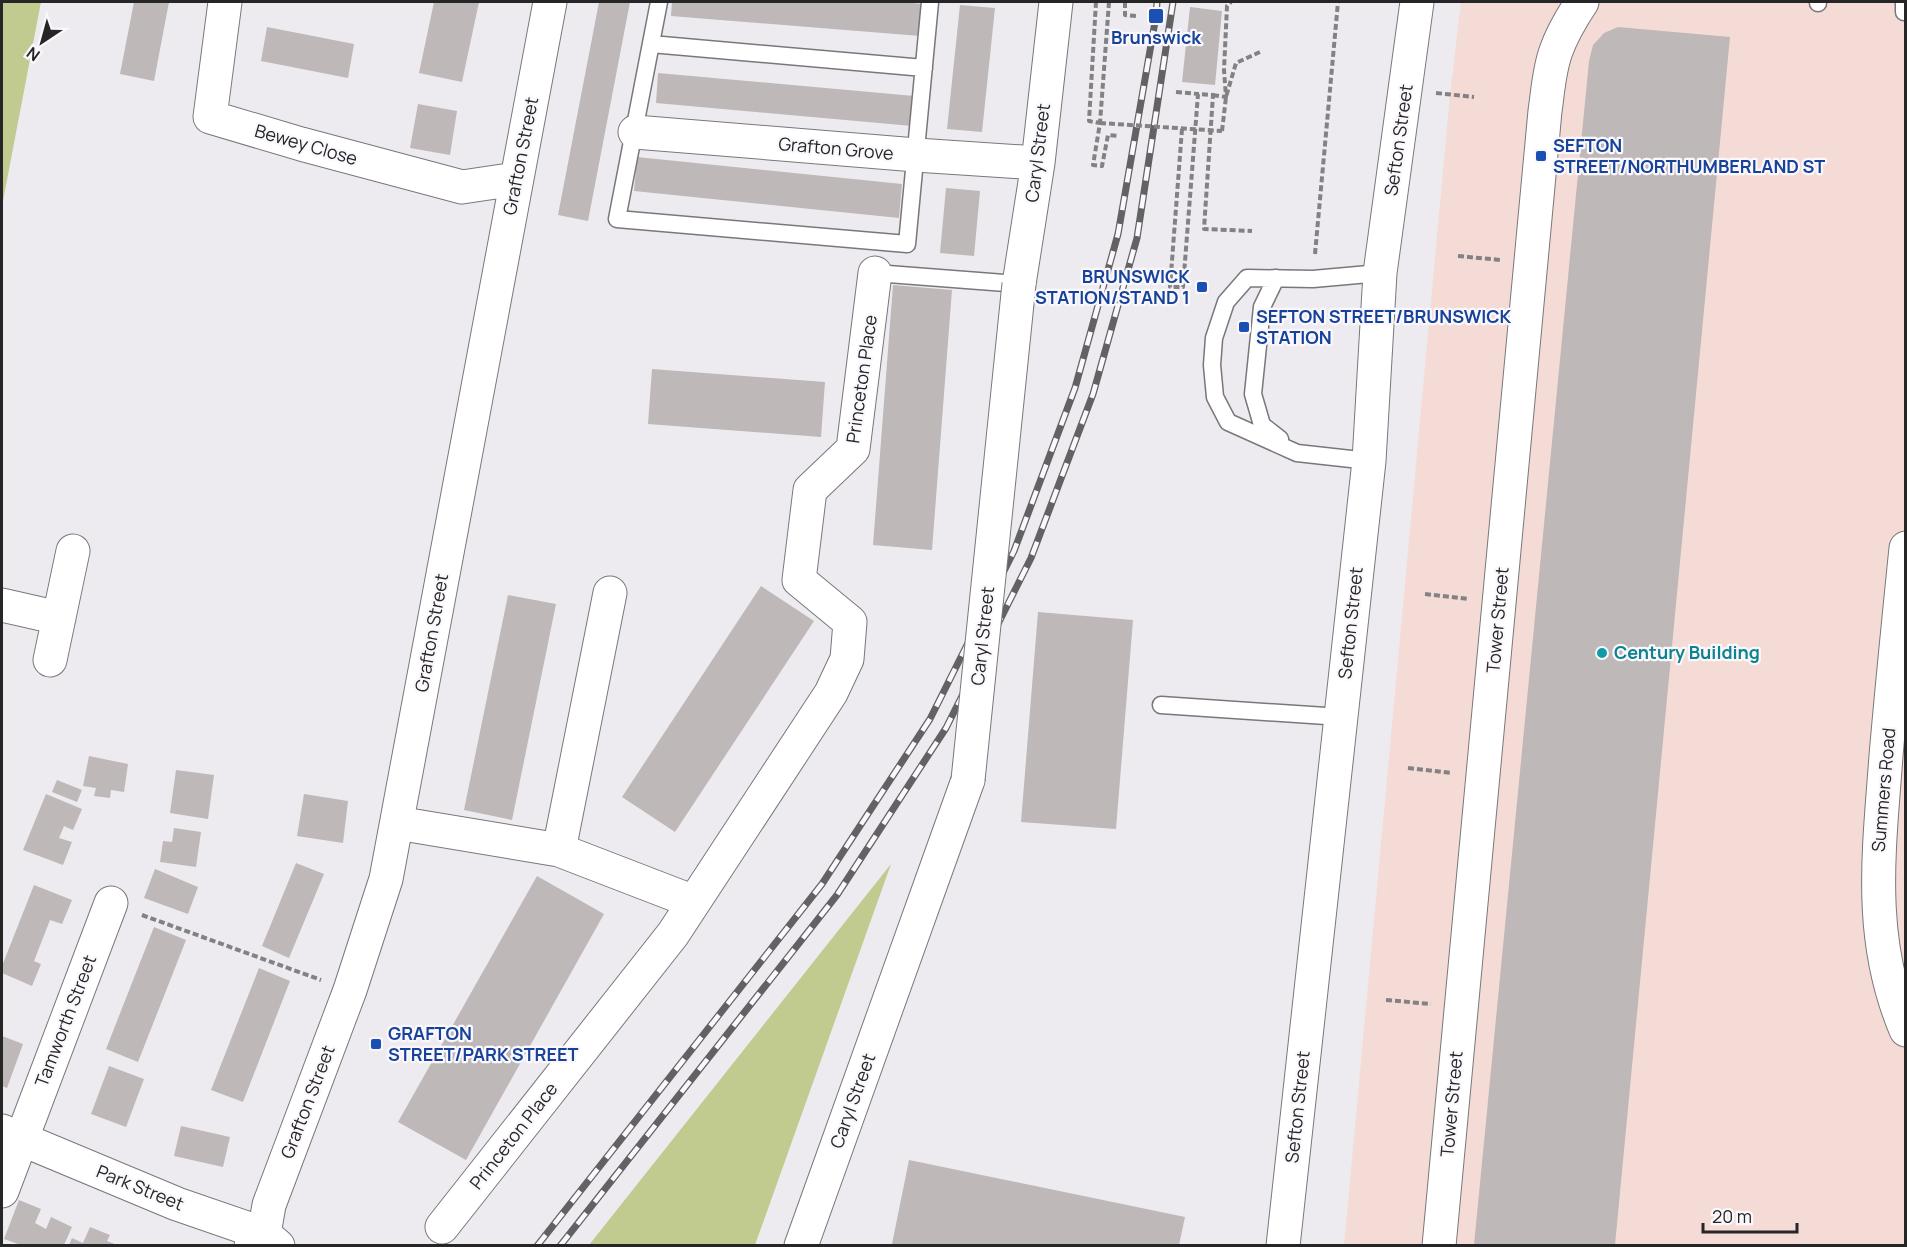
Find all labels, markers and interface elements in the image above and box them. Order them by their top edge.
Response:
marker: Brunswick [1147,7,1165,25]
north arrow [12,12,72,72]
place label: Brunswick [1111,25,1202,49]
text: N [22,42,44,66]
street label: Sefton Street [1378,82,1418,197]
street label: Grafton Street [497,95,543,217]
street label: Caryl Street [1019,102,1055,204]
street label: Bewey Close [252,118,360,170]
street label: Grafton Grove [777,131,895,165]
place label: SEFTON STREET/NORTHUMBERLAND ST [1553,133,1825,178]
marker: SEFTON STREET/NORTHUMBERLAND ST [1534,149,1548,163]
place label: BRUNSWICK STATION/STAND 1 [1035,264,1190,309]
marker: BRUNSWICK STATION/STAND 1 [1195,280,1209,294]
place label: SEFTON STREET/BRUNSWICK STATION [1256,304,1512,349]
street label: Princeton Place [840,313,882,445]
marker: SEFTON STREET/BRUNSWICK STATION [1237,320,1251,334]
street label: Sefton Street [1332,566,1368,680]
street label: Tower Street [1480,566,1514,674]
street label: Grafton Street [409,572,453,694]
street label: Caryl Street [965,585,999,687]
place label: Century Building [1614,640,1760,664]
marker: Century Building [1595,646,1609,660]
street label: Summers Road [1866,727,1900,853]
street label: Tamworth Street [29,951,101,1090]
place label: GRAFTON STREET/PARK STREET [388,1021,579,1066]
marker: GRAFTON STREET/PARK STREET [369,1037,383,1051]
street label: Grafton Street [274,1041,340,1162]
street label: Caryl Street [824,1050,880,1151]
street label: Sefton Street [1279,1050,1315,1164]
street label: Tower Street [1434,1050,1468,1158]
street label: Princeton Place [464,1077,563,1194]
street label: Park Street [93,1159,188,1215]
scale bar [1703,1196,1798,1234]
text: 20 m [1712,1204,1752,1228]

